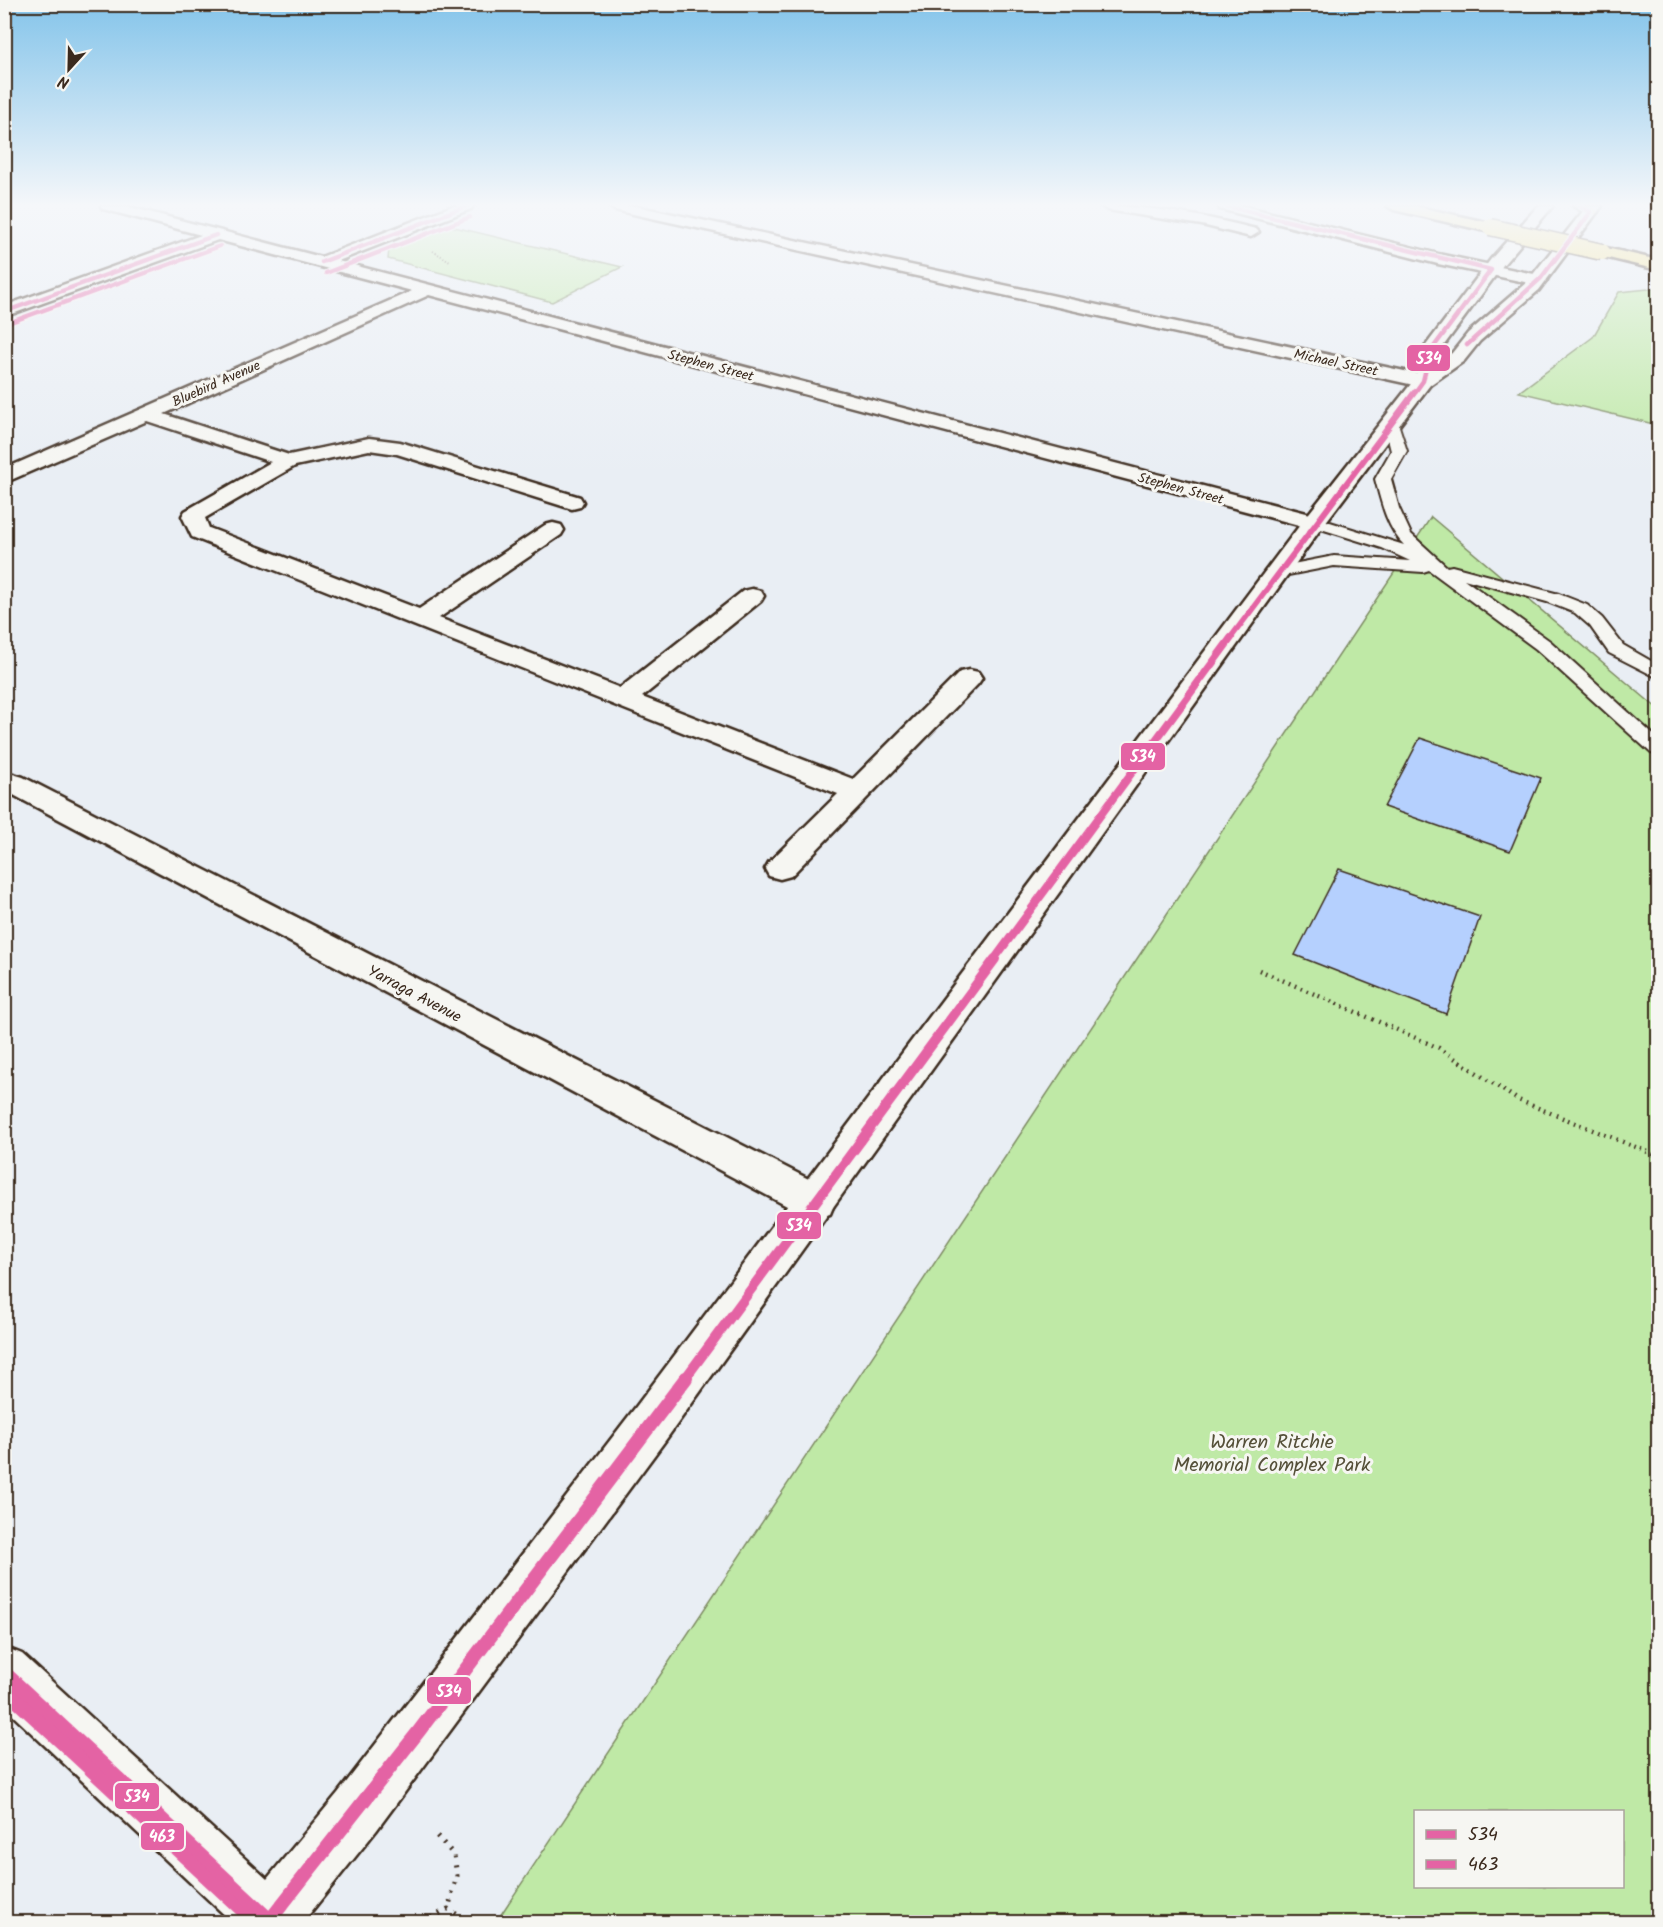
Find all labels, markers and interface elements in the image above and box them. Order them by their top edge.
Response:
north arrow [39,39,99,99]
text: N [55,68,73,95]
street label: Michael Street [1292,343,1380,383]
street label: Stephen Street [665,344,757,388]
line badge: 534 [1406,344,1451,372]
text: 534 [1415,347,1442,372]
street label: Bluebird Avenue [169,354,265,413]
street label: Stephen Street [1135,467,1227,511]
line badge: 534 [1120,742,1166,771]
text: 534 [1129,745,1156,770]
street label: Yarraga Avenue [363,959,466,1030]
line badge: 534 [776,1211,822,1240]
text: 534 [785,1214,812,1239]
park label: Warren Ritchie Memorial Complex Park [1174,1427,1371,1482]
line badge: 534 [426,1676,472,1705]
text: 534 [435,1680,462,1705]
line badge: 534 [114,1782,160,1810]
text: 534 [123,1785,150,1810]
legend [1414,1810,1624,1888]
text: 534 [1468,1821,1498,1850]
line badge: 463 [140,1822,185,1851]
text: 463 [149,1825,175,1850]
text: 463 [1468,1851,1498,1880]

